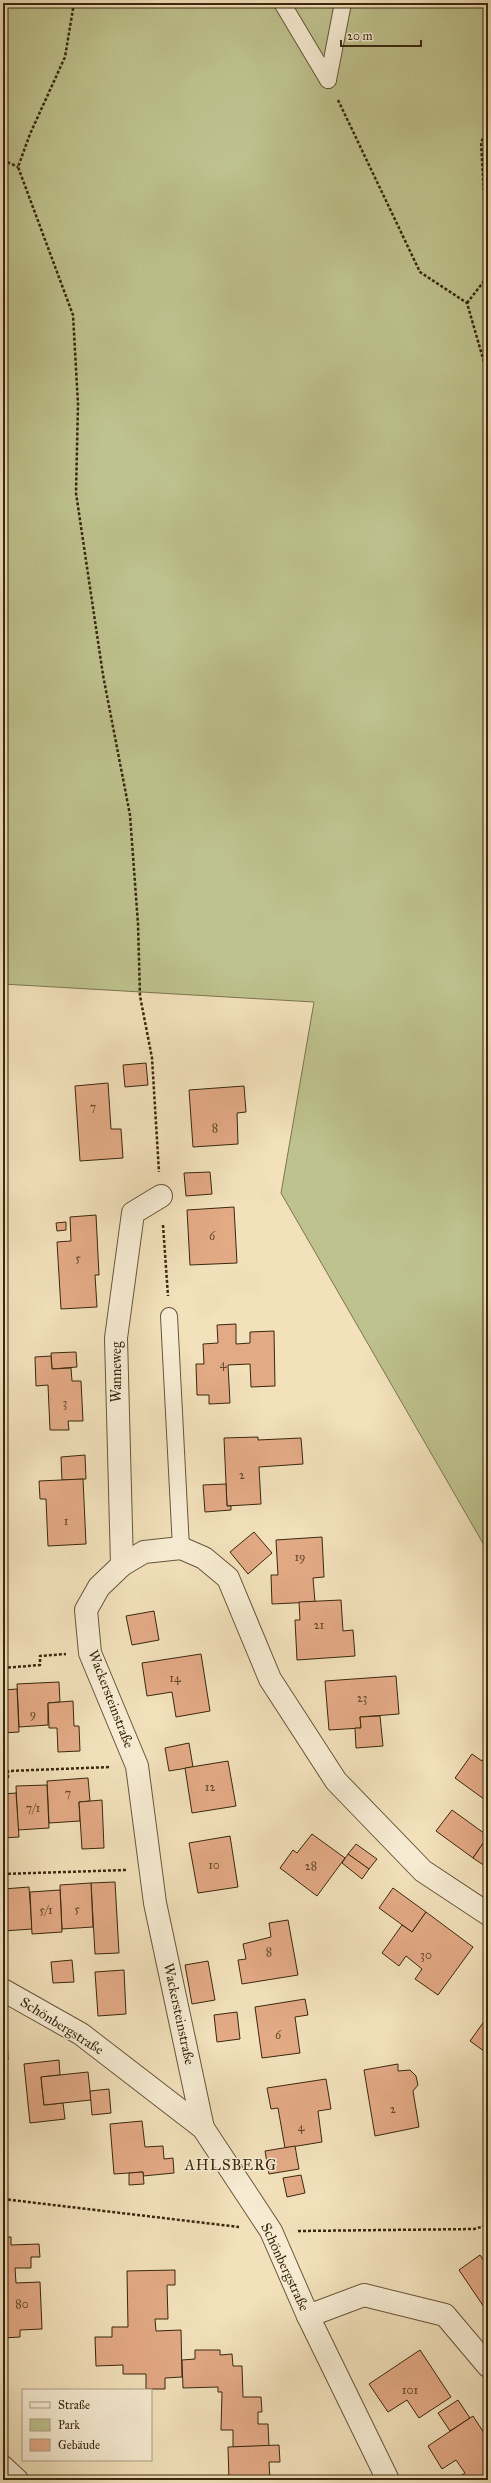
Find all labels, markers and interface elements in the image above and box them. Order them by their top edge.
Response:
scale bar [341,22,421,48]
text: 20 m [347,29,373,43]
house number: 7 [90,1100,96,1114]
house number: 8 [212,1121,218,1135]
house number: 6 [209,1229,216,1243]
house number: 5 [75,1251,81,1265]
street label: Wanneweg [108,1341,125,1402]
house number: 4 [220,1357,227,1371]
house number: 3 [63,1396,68,1410]
house number: 2 [239,1468,245,1482]
house number: 1 [64,1514,69,1528]
house number: 19 [294,1550,306,1564]
house number: 21 [314,1618,325,1632]
street label: Wackersteinstraße [85,1648,138,1751]
house number: 14 [169,1671,181,1685]
house number: 23 [357,1691,368,1705]
house number: 9 [30,1707,36,1721]
house number: 12 [205,1780,215,1794]
house number: 7 [65,1786,71,1800]
house number: 7/1 [26,1801,40,1815]
house number: 10 [208,1858,220,1872]
house number: 28 [305,1859,317,1873]
house number: 5 [74,1902,80,1916]
house number: 5/1 [39,1903,53,1917]
house number: 8 [266,1945,272,1959]
house number: 30 [420,1948,432,1962]
street label: Wackersteinstraße [160,1962,198,2067]
street label: Schönbergstraße [17,1994,107,2058]
house number: 6 [275,2028,282,2042]
house number: 2 [390,2102,396,2116]
house number: 4 [298,2120,305,2134]
district label: AHLSBERG [184,2156,277,2174]
street label: Schönbergstraße [257,2220,313,2314]
house number: 80 [15,2297,29,2311]
house number: 101 [402,2383,418,2397]
legend [22,2389,152,2461]
text: Straße [58,2398,90,2412]
text: Park [58,2418,80,2432]
text: Gebäude [58,2438,100,2452]

